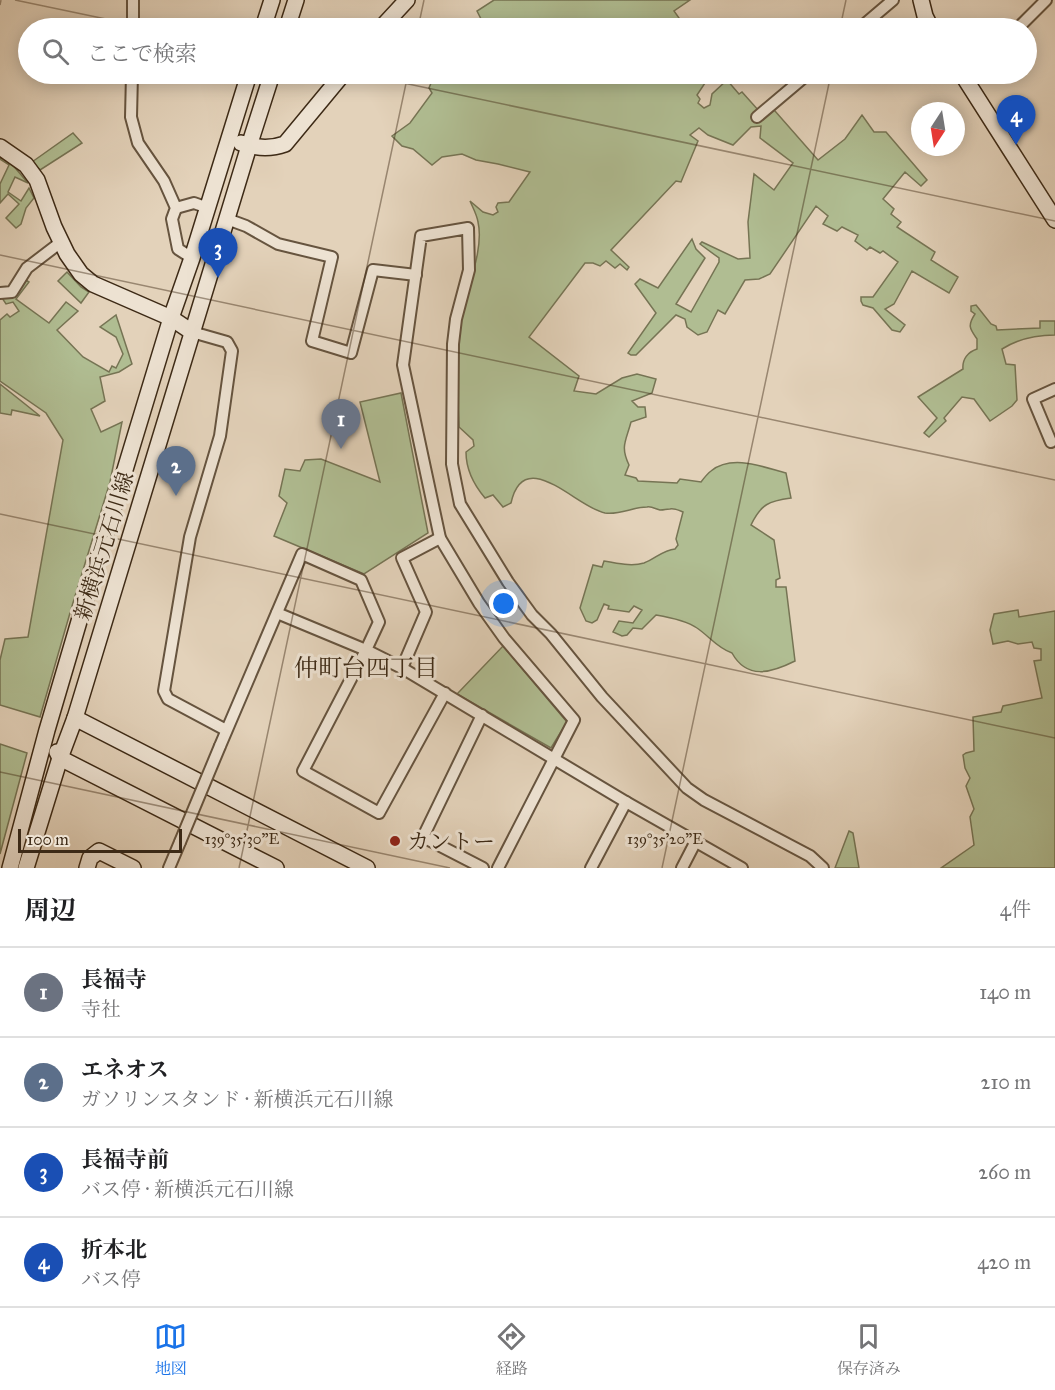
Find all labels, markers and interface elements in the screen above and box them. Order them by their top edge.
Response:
search box [18,18,1037,84]
icon: search [39,35,72,68]
text: ここで検索 [87,40,197,67]
pin: 4 [996,96,1036,145]
north arrow [911,102,965,156]
pin: 3 [198,228,238,278]
pin: 1 [322,400,360,449]
pin: 2 [156,446,195,496]
street label: 新横浜元石川線 [69,468,139,624]
your location [489,589,518,618]
district label: 仲町台四丁目 [294,653,438,683]
scale bar [18,826,182,854]
place label: カントー [407,828,495,855]
text: 100 m [27,830,69,849]
text: 139°35'30"E [205,830,280,848]
text: 139°35'20"E [627,830,703,848]
marker: カントー [388,834,402,848]
text: 周辺 [24,894,76,926]
text: 4件 [1000,897,1031,921]
text: 長福寺 [81,966,147,993]
text: 1 [40,980,47,1004]
text: 140 m [979,980,1031,1004]
text: 寺社 [81,997,121,1021]
text: エネオス [81,1056,169,1083]
text: 2 [39,1070,48,1094]
text: 210 m [981,1070,1031,1094]
text: ガソリンスタンド · 新横浜元石川線 [81,1087,393,1111]
text: 長福寺前 [81,1146,169,1173]
text: 3 [40,1160,48,1184]
text: 260 m [978,1160,1031,1184]
text: バス停 · 新横浜元石川線 [81,1177,294,1201]
text: 折本北 [81,1236,147,1263]
text: 4 [38,1250,49,1274]
text: 420 m [977,1250,1031,1274]
text: バス停 [81,1267,141,1291]
tab: 地図 [154,1320,187,1379]
tab: 経路 [495,1320,528,1379]
tab: 保存済み [837,1320,901,1379]

